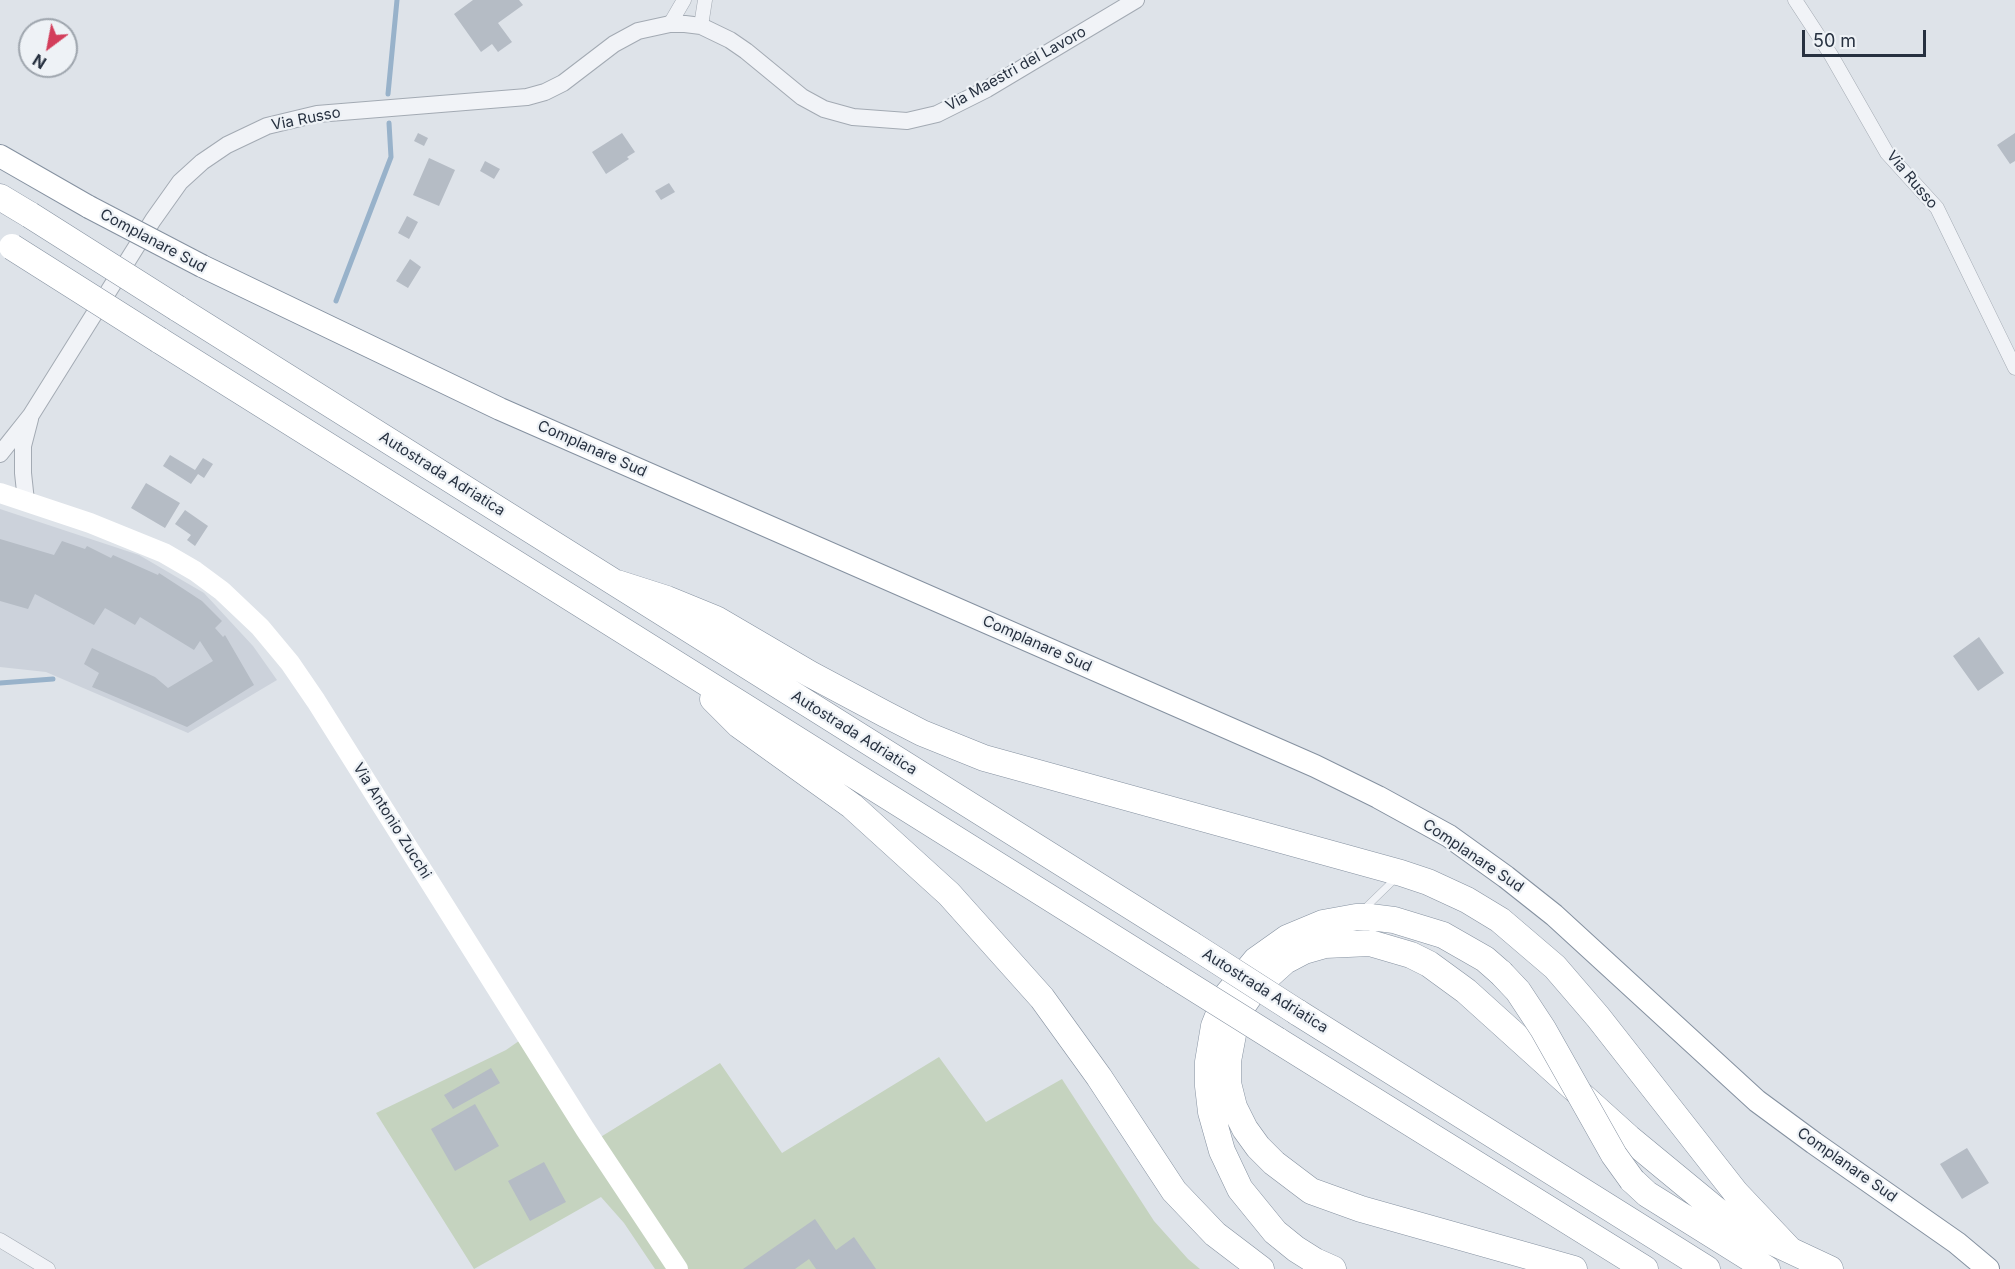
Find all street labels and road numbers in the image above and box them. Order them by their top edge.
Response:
street label: Via Maestri del Lavoro [943,23,1089,115]
street label: Via Russo [270,103,342,135]
street label: Via Russo [1883,147,1941,213]
street label: Complanare Sud [97,205,209,277]
street label: Complanare Sud [535,417,649,481]
street label: Autostrada Adriatica [376,428,508,520]
street label: Complanare Sud [980,612,1094,676]
street label: Autostrada Adriatica [788,687,920,779]
street label: Via Antonio Zucchi [349,760,435,882]
street label: Complanare Sud [1419,816,1527,896]
street label: Autostrada Adriatica [1199,945,1331,1037]
street label: Complanare Sud [1794,1124,1900,1206]

